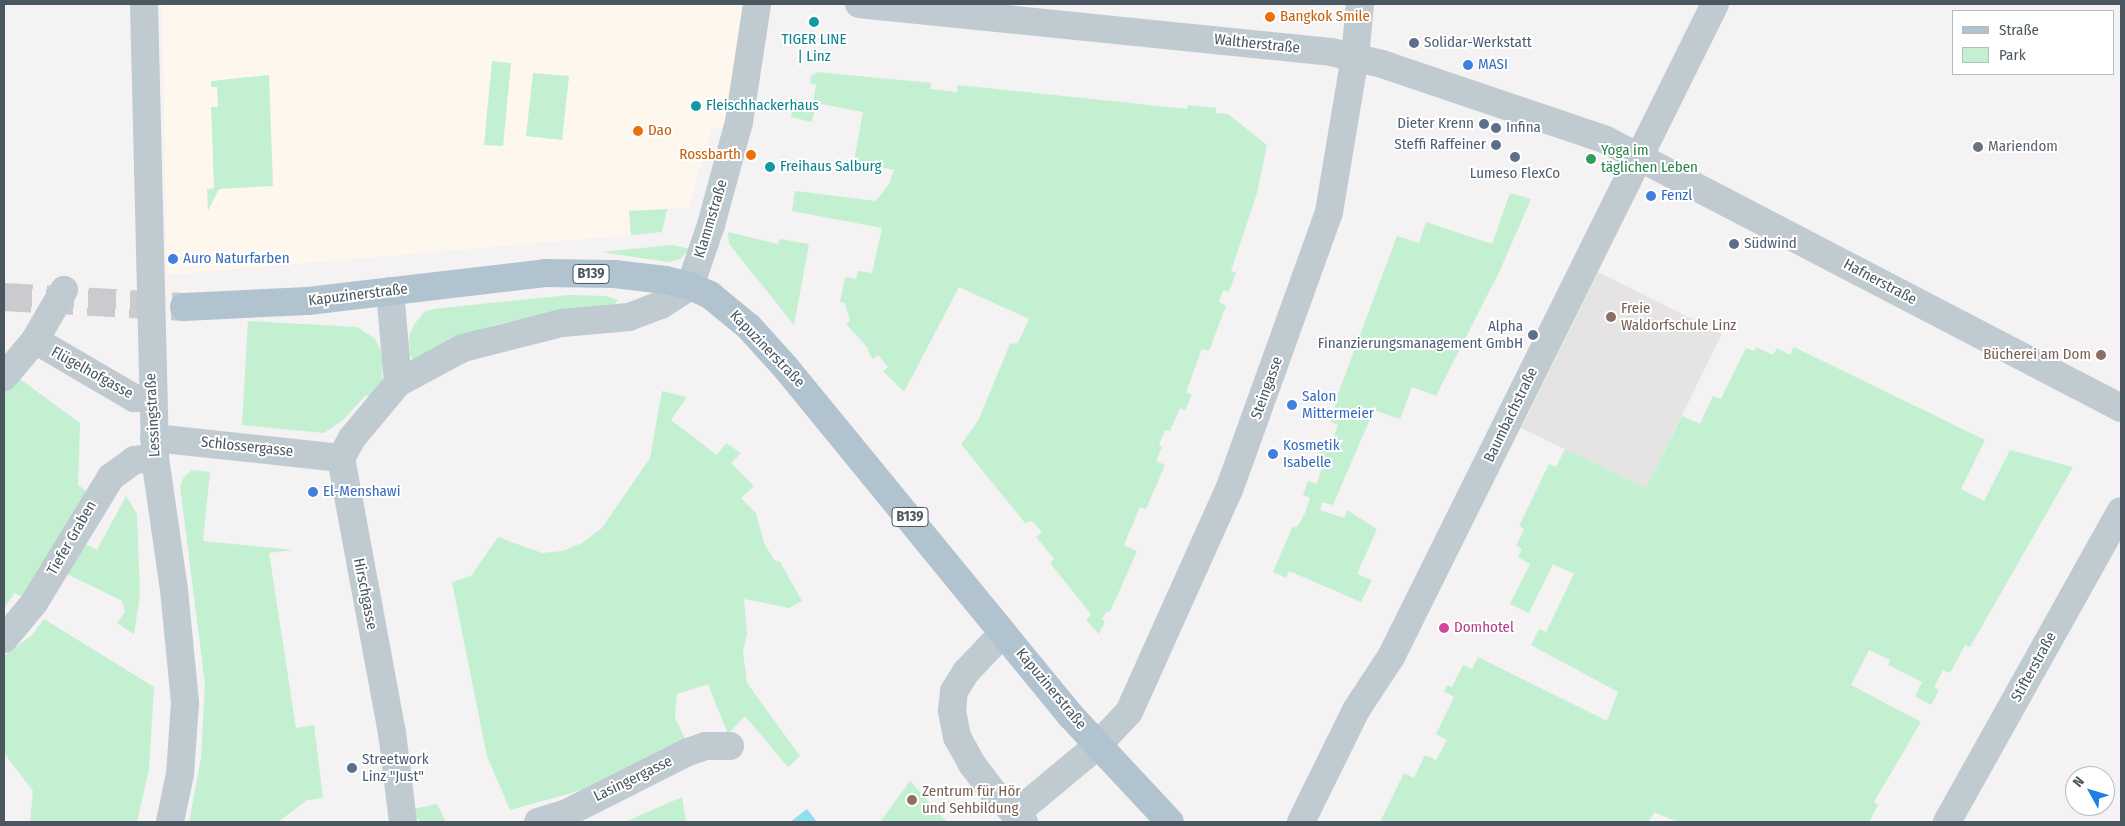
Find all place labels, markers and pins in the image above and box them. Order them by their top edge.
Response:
place label: Bangkok Smile [1280,8,1370,26]
marker: Bangkok Smile [1264,11,1276,23]
marker: TIGER LINE | Linz [808,16,820,28]
place label: TIGER LINE | Linz [782,30,846,65]
place label: Solidar-Werkstatt [1424,34,1532,52]
marker: Solidar-Werkstatt [1408,37,1420,49]
place label: MASI [1478,56,1508,74]
marker: MASI [1462,59,1474,71]
place label: Fleischhackerhaus [706,97,819,115]
marker: Fleischhackerhaus [690,100,702,112]
place label: Dieter Krenn [1397,115,1474,133]
marker: Dieter Krenn [1478,118,1490,130]
place label: Infina [1506,119,1541,137]
place label: Dao [648,122,672,140]
marker: Infina [1490,122,1502,134]
marker: Dao [632,125,644,137]
place label: Steffi Raffeiner [1394,136,1486,154]
place label: Mariendom [1988,138,2058,156]
marker: Steffi Raffeiner [1490,139,1502,151]
place label: Yoga im täglichen Leben [1601,141,1698,176]
marker: Mariendom [1972,141,1984,153]
place label: Rossbarth [679,146,741,164]
marker: Rossbarth [745,149,757,161]
marker: Lumeso FlexCo [1509,151,1521,163]
marker: Yoga im täglichen Leben [1585,153,1597,165]
place label: Freihaus Salburg [780,158,882,176]
marker: Freihaus Salburg [764,161,776,173]
place label: Lumeso FlexCo [1470,165,1560,183]
place label: Fenzl [1661,187,1692,205]
marker: Fenzl [1645,190,1657,202]
place label: Südwind [1744,235,1797,253]
marker: Südwind [1728,238,1740,250]
place label: Auro Naturfarben [183,250,290,268]
marker: Auro Naturfarben [167,253,179,265]
place label: Freie Waldorfschule Linz [1621,299,1736,334]
marker: Freie Waldorfschule Linz [1605,311,1617,323]
place label: Alpha Finanzierungsmanagement GmbH [1318,317,1523,352]
marker: Alpha Finanzierungsmanagement GmbH [1527,329,1539,341]
place label: Bücherei am Dom [1983,346,2091,364]
marker: Bücherei am Dom [2095,349,2107,361]
place label: Salon Mittermeier [1302,387,1374,422]
marker: Salon Mittermeier [1286,399,1298,411]
place label: Kosmetik Isabelle [1283,436,1340,471]
marker: Kosmetik Isabelle [1267,448,1279,460]
place label: El-Menshawi [323,483,400,501]
marker: El-Menshawi [307,486,319,498]
place label: Domhotel [1454,619,1514,637]
marker: Domhotel [1438,622,1450,634]
place label: Streetwork Linz "Just" [362,750,429,785]
marker: Streetwork Linz "Just" [346,762,358,774]
place label: Zentrum für Hör und Sehbildung [922,782,1021,817]
marker: Zentrum für Hör und Sehbildung [906,794,918,806]

